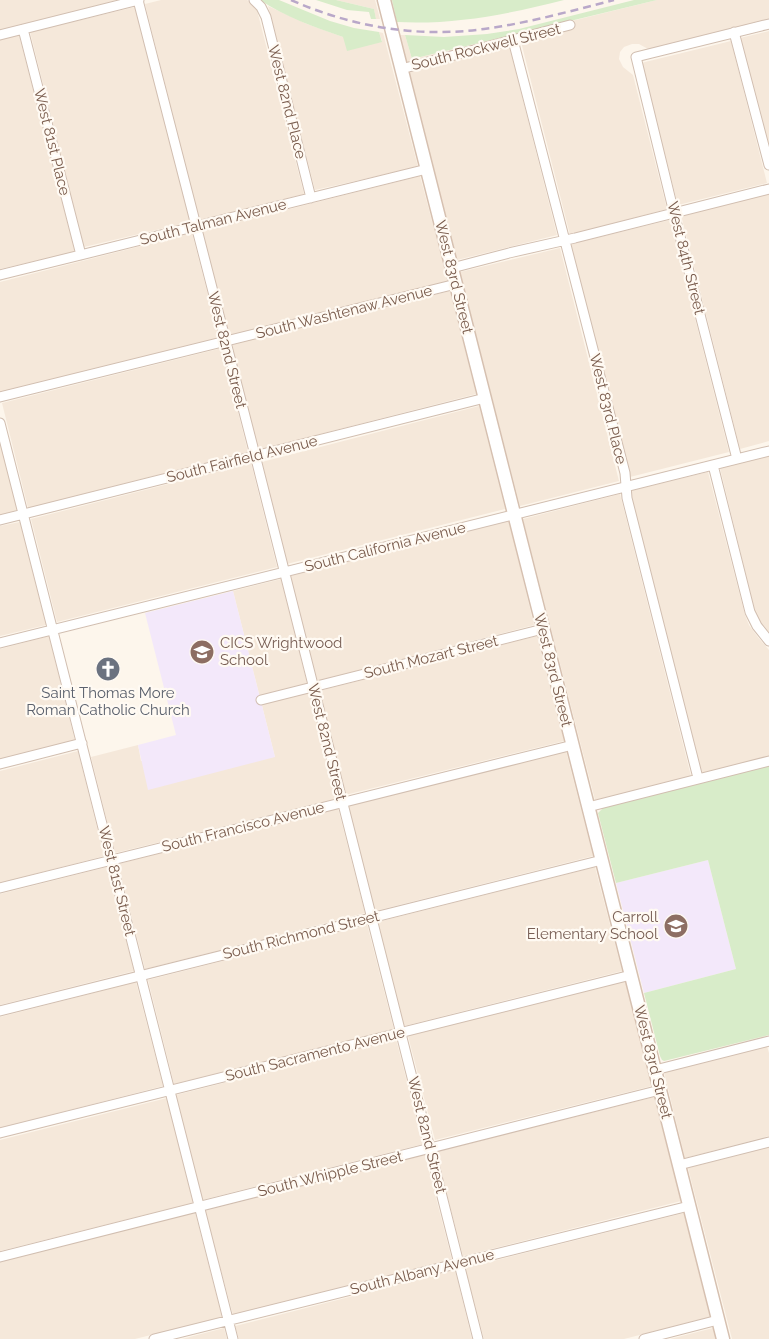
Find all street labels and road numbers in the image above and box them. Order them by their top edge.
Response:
street label: South Rockwell Street [410,20,562,74]
street label: West 82nd Place [264,43,310,161]
street label: West 81st Place [30,87,74,198]
street label: South Talman Avenue [138,195,288,249]
street label: West 84th Street [663,200,709,316]
street label: West 83rd Street [431,218,477,336]
street label: South Washtenaw Avenue [254,281,434,343]
street label: West 82nd Street [204,290,250,410]
street label: West 83rd Place [586,352,630,466]
street label: South Fairfield Avenue [165,431,320,486]
street label: South California Avenue [303,518,468,576]
street label: West 83rd Street [530,611,576,729]
street label: South Mozart Street [362,632,500,682]
street label: West 82nd Street [304,682,350,802]
street label: South Francisco Avenue [160,798,326,856]
street label: West 81st Street [95,824,139,938]
street label: South Richmond Street [221,907,381,963]
street label: West 83rd Street [630,1003,676,1121]
street label: South Sacramento Avenue [223,1023,407,1085]
street label: West 82nd Street [404,1075,450,1195]
street label: South Whipple Street [256,1147,404,1201]
street label: South Albany Avenue [348,1245,496,1299]

